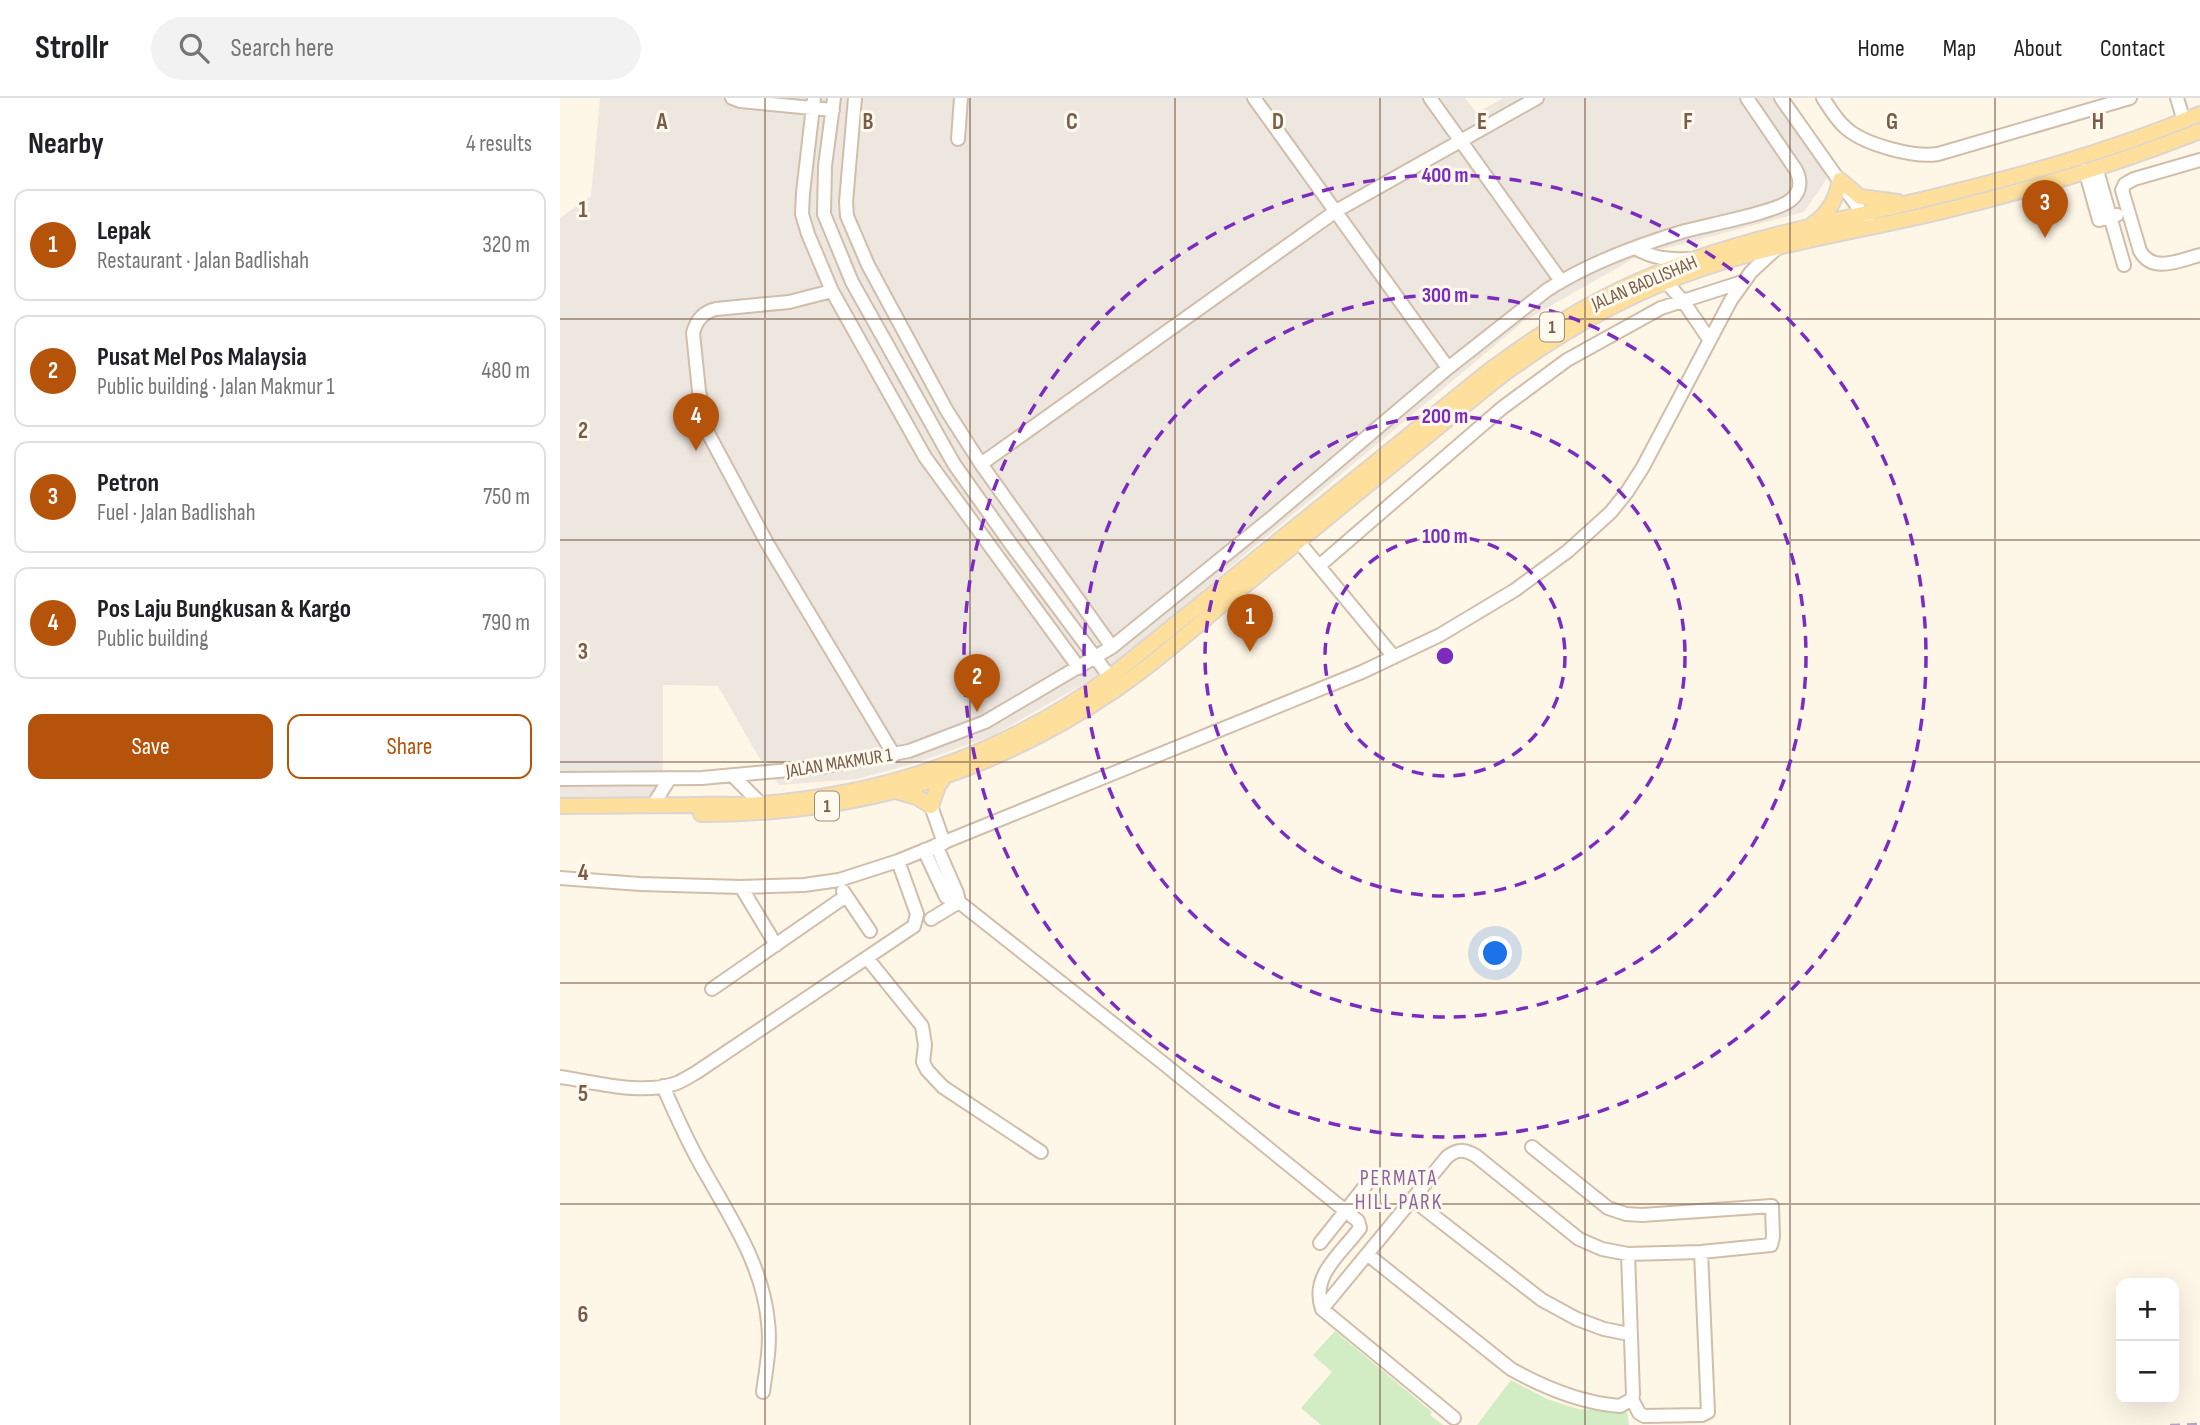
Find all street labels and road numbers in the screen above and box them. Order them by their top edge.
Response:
street label: JALAN BADLISHAH [1587,251,1701,316]
road number: 1 [1540,312,1564,342]
street label: JALAN MAKMUR 1 [783,744,894,783]
road number: 1 [815,792,839,820]

